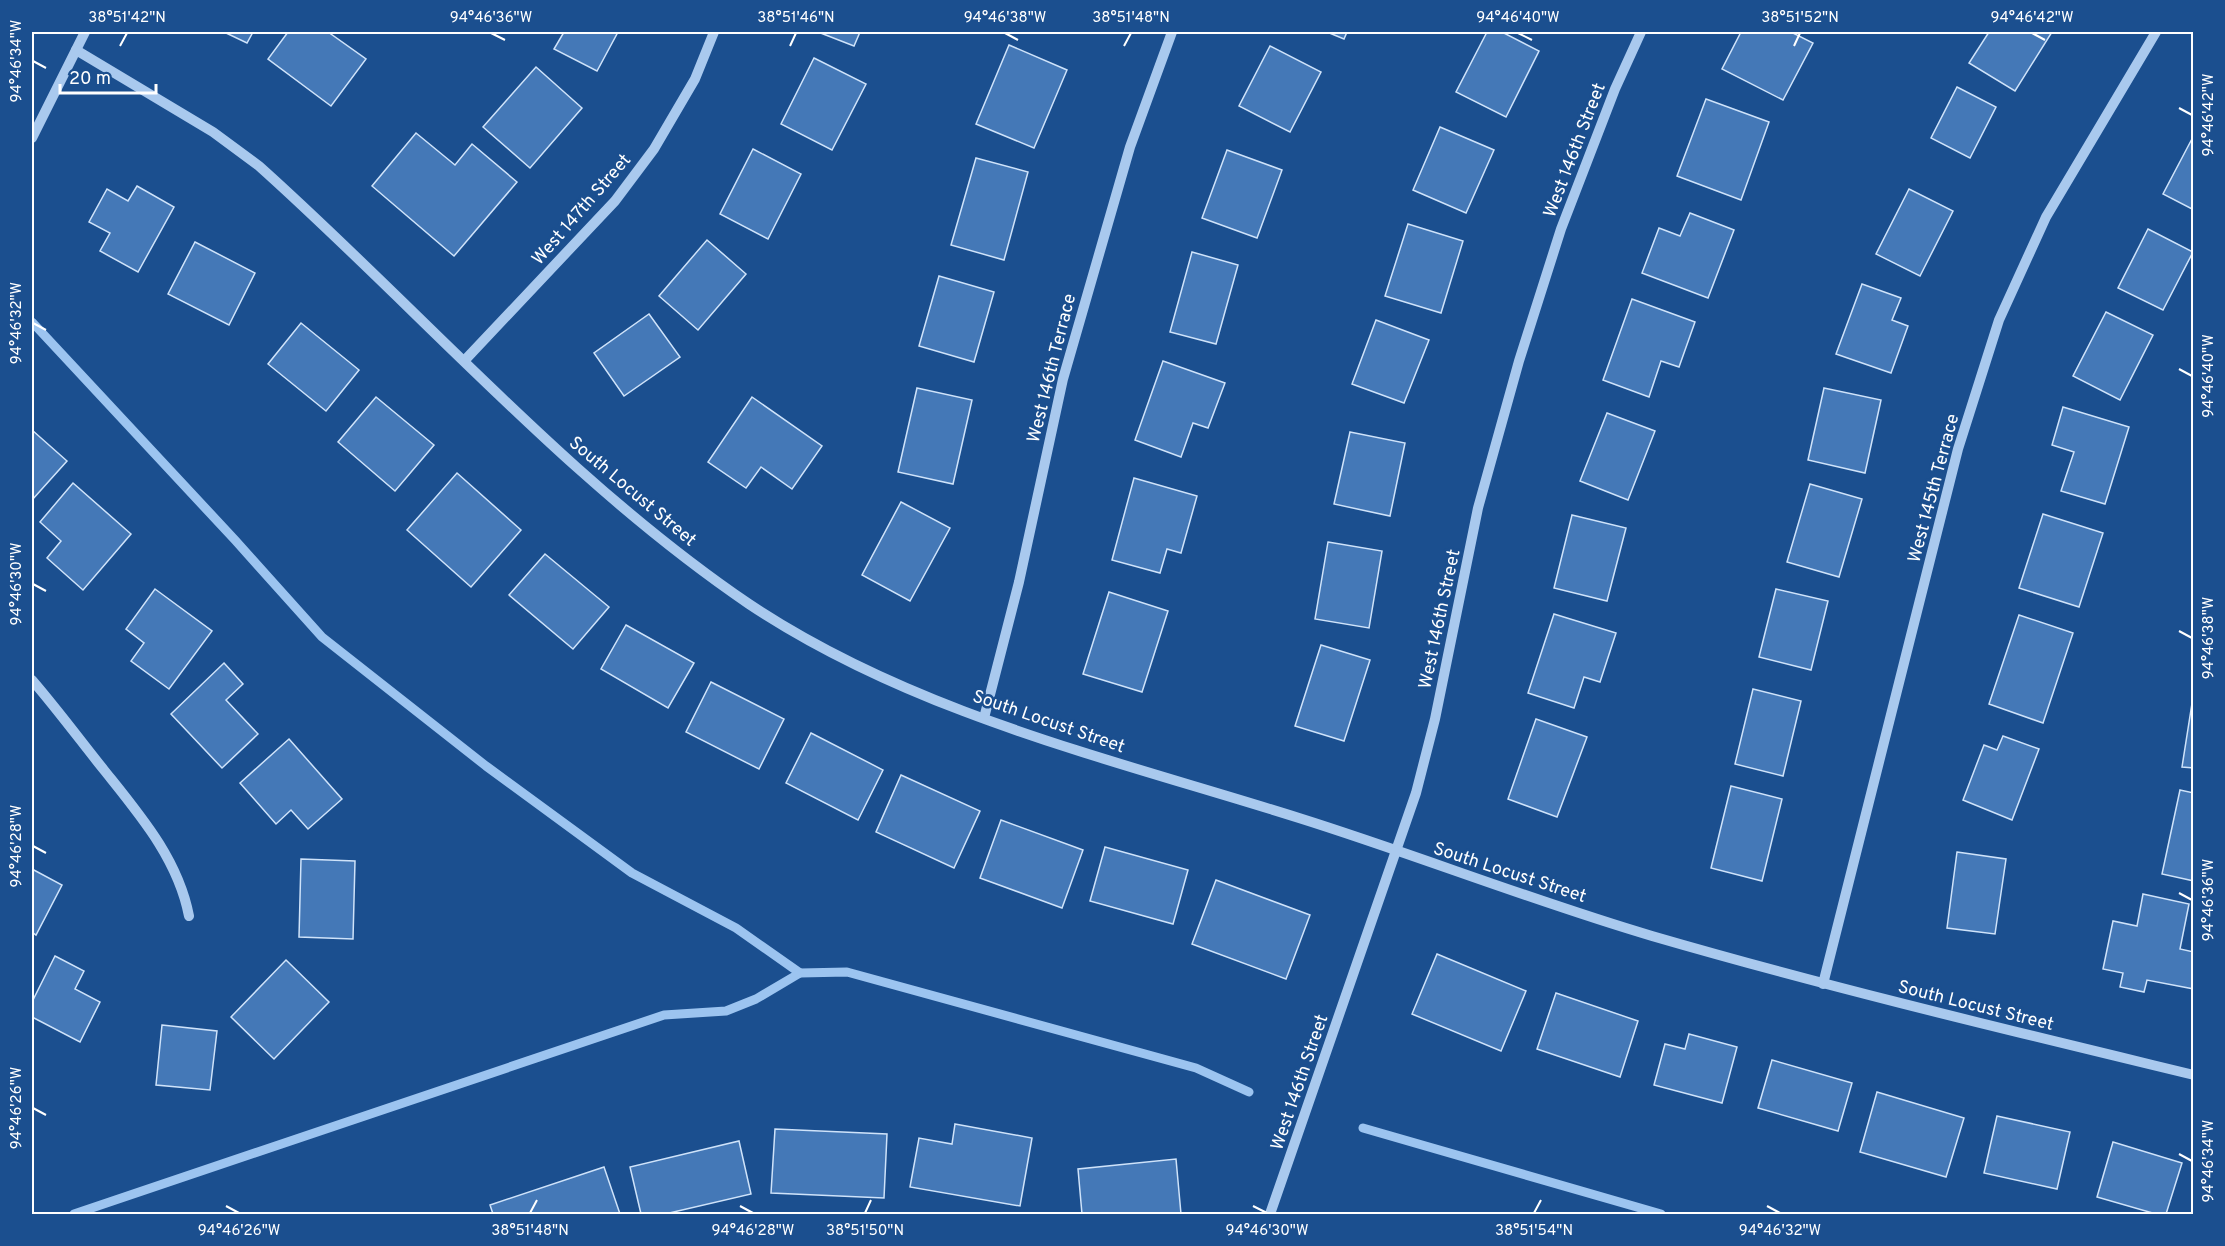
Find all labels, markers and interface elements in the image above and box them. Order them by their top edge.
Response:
text: 38°51'42"N [88,9,166,28]
text: 94°46'36"W [450,9,532,28]
text: 38°51'46"N [757,9,835,28]
text: 94°46'38"W [964,9,1046,28]
text: 38°51'48"N [1092,9,1170,28]
text: 94°46'40"W [1476,9,1560,28]
text: 38°51'52"N [1761,9,1839,28]
text: 94°46'42"W [1990,9,2074,28]
text: 94°46'34"W [8,20,27,102]
scale bar [60,57,156,95]
text: 20 m [69,68,111,91]
text: 94°46'42"W [2200,73,2219,157]
street label: West 146th Street [1539,80,1612,221]
street label: West 147th Street [527,150,637,270]
text: 94°46'32"W [8,282,27,364]
street label: West 146th Terrace [1023,291,1082,445]
text: 94°46'40"W [2200,334,2219,418]
street label: West 145th Terrace [1904,411,1965,565]
street label: South Locust Street [563,432,701,552]
text: 94°46'30"W [8,542,27,626]
street label: West 146th Street [1414,547,1466,691]
text: 94°46'38"W [2200,597,2219,679]
street label: South Locust Street [969,686,1128,759]
text: 94°46'28"W [8,805,27,887]
street label: South Locust Street [1430,838,1589,909]
text: 94°46'36"W [2200,859,2219,941]
street label: South Locust Street [1895,976,2056,1037]
street label: West 146th Street [1266,1012,1334,1153]
text: 94°46'26"W [8,1067,27,1149]
text: 94°46'34"W [2200,1120,2219,1202]
text: 94°46'26"W [198,1222,280,1241]
text: 38°51'48"N [491,1222,569,1241]
text: 94°46'28"W [712,1222,794,1241]
text: 38°51'50"N [826,1222,904,1241]
text: 94°46'30"W [1225,1222,1309,1241]
text: 38°51'54"N [1495,1222,1573,1241]
text: 94°46'32"W [1739,1222,1821,1241]

